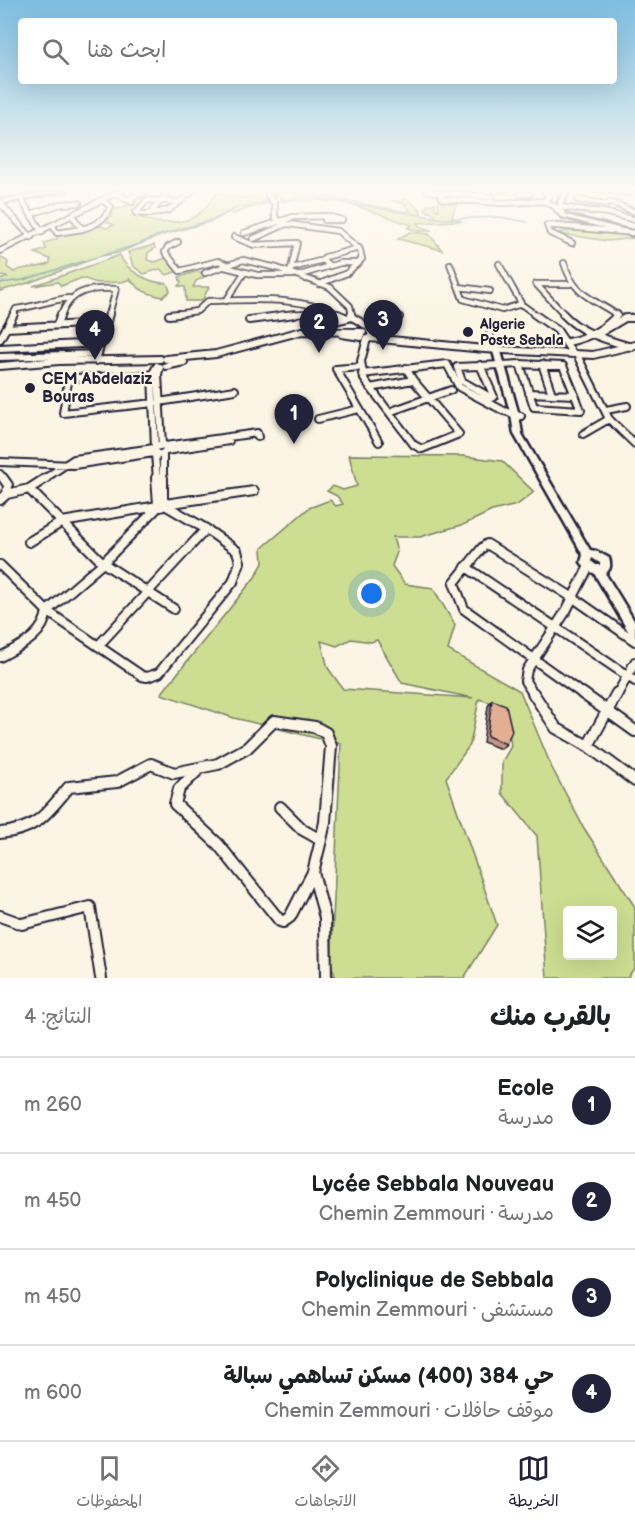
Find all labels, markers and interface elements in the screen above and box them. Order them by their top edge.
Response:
search box [18,18,617,84]
icon: search [39,35,72,68]
text: ابحث هنا [87,37,167,64]
pin: 3 [364,300,403,350]
pin: 2 [300,304,338,353]
pin: 4 [76,310,115,360]
place label: Algerie Poste Sebala [479,316,564,349]
marker: Algerie Poste Sebala [461,325,475,339]
place label: CEM Abdelaziz Bouras [42,370,153,407]
marker: CEM Abdelaziz Bouras [23,381,37,395]
pin: 1 [274,394,314,444]
your location [357,579,386,608]
map controls [563,906,617,960]
button: layers [563,906,617,960]
text: بالقرب منك [490,1002,611,1033]
text: النتائج: 4 [24,1005,92,1029]
text: Ecole [497,1075,554,1102]
text: 260 m [24,1093,82,1117]
text: 1 [587,1093,596,1117]
text: مدرسة [498,1106,554,1130]
text: Lycée Sebbala Nouveau [311,1171,554,1198]
text: 450 m [24,1189,81,1213]
text: 2 [586,1189,598,1213]
text: مدرسة · Chemin Zemmouri [319,1202,554,1226]
text: Polyclinique de Sebbala [315,1267,554,1294]
text: 450 m [24,1285,81,1309]
text: 3 [586,1285,597,1309]
text: مستشفى · Chemin Zemmouri [301,1298,554,1322]
text: حي 384 (400) مسكن تساهمي سبالة [224,1363,554,1390]
text: 600 m [24,1381,82,1405]
text: 4 [586,1381,597,1405]
text: موقف حافلات · Chemin Zemmouri [264,1399,554,1423]
tab: المحفوظات [76,1452,142,1515]
tab: الاتجاهات [295,1452,356,1515]
tab: الخريطة [509,1452,559,1515]

